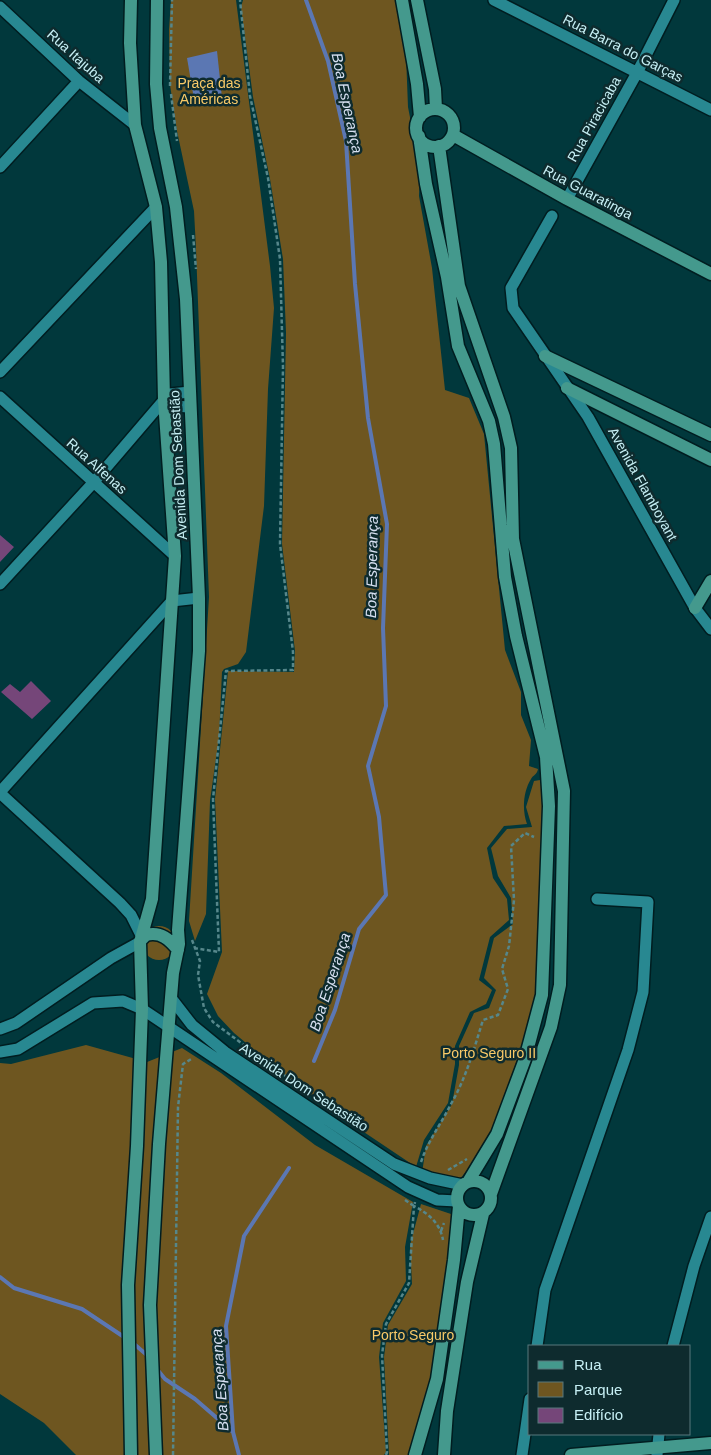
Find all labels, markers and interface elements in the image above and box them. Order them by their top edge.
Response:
street label: Rua Barra do Garças [560,11,686,85]
street label: Rua Itajuba [44,26,108,86]
water label: Boa Esperança [329,51,366,155]
street label: Rua Piracicaba [564,73,624,164]
park label: Praça das Américas [177,75,241,107]
street label: Rua Guaratinga [541,162,636,222]
street label: Avenida Dom Sebastião [166,390,190,540]
street label: Avenida Flamboyant [605,424,681,544]
street label: Rua Alfenas [64,435,130,497]
water label: Boa Esperança [362,516,381,618]
water label: Boa Esperança [306,930,353,1033]
street label: Avenida Dom Sebastião [237,1039,371,1135]
park label: Porto Seguro II [442,1045,536,1061]
park label: Porto Seguro [372,1327,454,1343]
water label: Boa Esperança [207,1328,232,1432]
legend [528,1345,691,1435]
text: Rua [574,1356,602,1373]
text: Parque [574,1381,622,1398]
text: Edifício [574,1406,623,1423]

